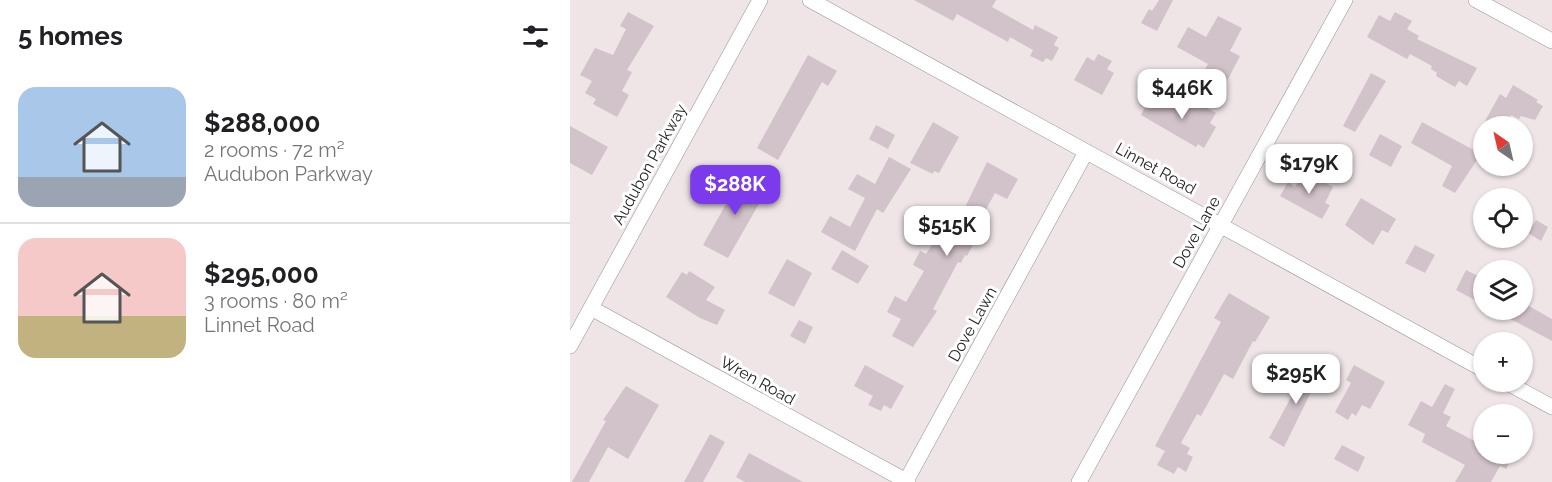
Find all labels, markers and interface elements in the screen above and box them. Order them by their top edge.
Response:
icon: filters [519,20,552,53]
text: 5 homes [18,21,123,51]
pin: $446K [1140,69,1224,120]
text: $446K [1151,76,1213,100]
street label: Audubon Parkway [608,100,691,228]
text: $288,000 [204,108,320,138]
icon: home [66,111,138,183]
north arrow [1473,116,1533,176]
map controls [1473,116,1533,464]
text: 2 rooms · 72 m² [204,138,344,162]
street label: Linnet Road [1112,139,1199,198]
pin: $179K [1267,144,1351,195]
text: $179K [1280,151,1338,175]
text: Audubon Parkway [204,162,373,186]
pin: $288K [693,165,777,216]
text: $288K [704,172,766,196]
button: locate [1473,188,1533,248]
street label: Dove Lane [1169,193,1224,271]
pin: $515K [905,206,989,257]
text: $515K [918,213,976,237]
text: $295,000 [204,259,319,289]
button: layers [1473,260,1533,320]
icon: home [66,262,138,334]
street label: Dove Lawn [944,284,1001,365]
text: 3 rooms · 80 m² [204,289,348,313]
text: Linnet Road [204,313,315,337]
button: + [1473,332,1533,392]
street label: Wren Road [717,352,799,409]
pin: $295K [1254,354,1338,405]
text: $295K [1266,361,1326,385]
button: − [1473,404,1533,464]

